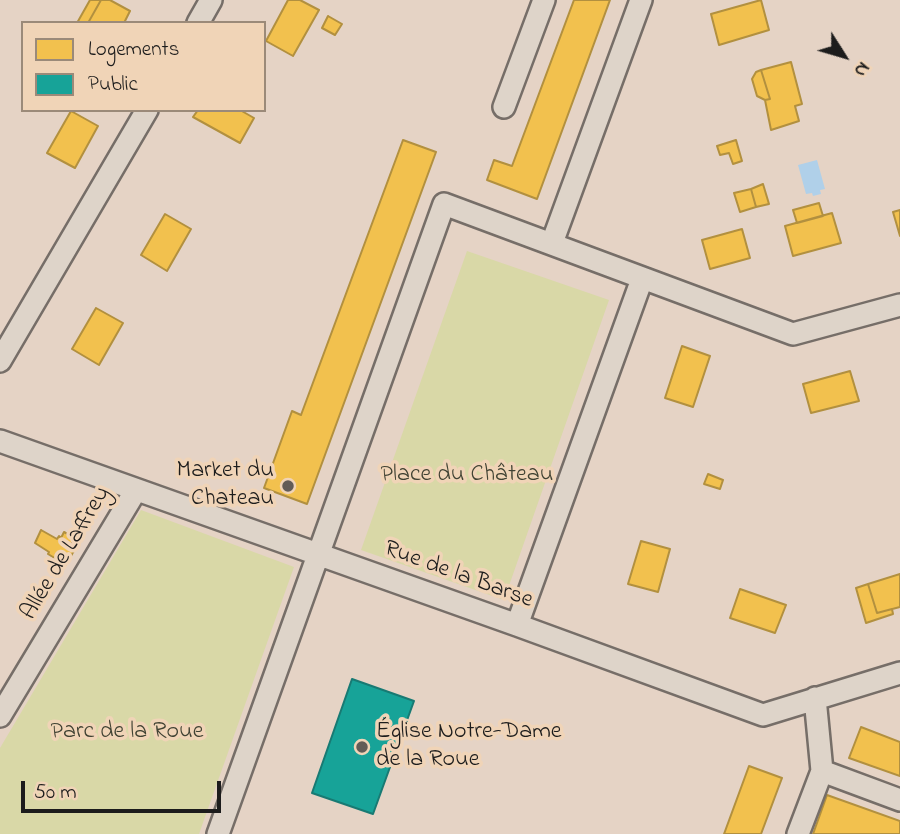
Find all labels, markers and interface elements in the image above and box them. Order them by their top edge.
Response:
legend [21,21,266,112]
north arrow [809,21,879,91]
text: Logements [88,35,179,65]
text: N [847,56,876,82]
text: Public [88,70,138,100]
place label: Market du Chateau [177,458,274,514]
park label: Place du Château [381,462,553,490]
marker: Market du Chateau [280,478,296,494]
street label: Allée de Laffrey [16,482,118,626]
street label: Rue de la Barse [380,536,536,616]
park label: Parc de la Roue [51,719,203,747]
place label: Église Notre-Dame de la Roue [376,719,562,775]
marker: Église Notre-Dame de la Roue [354,739,370,755]
scale bar [24,768,224,812]
text: 50 m [34,778,77,808]

